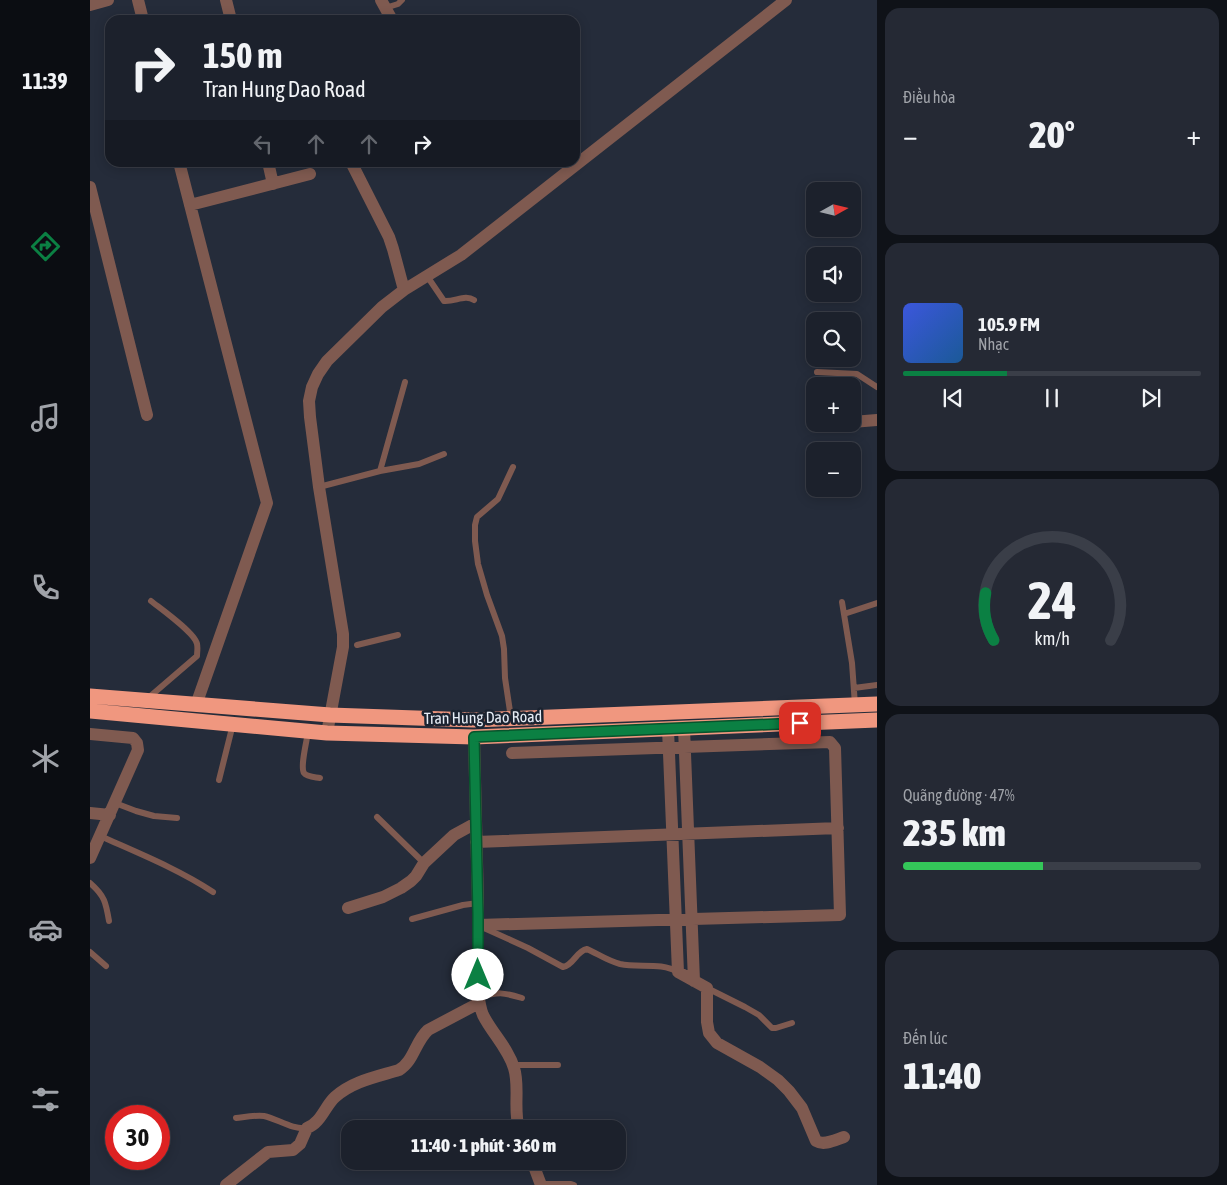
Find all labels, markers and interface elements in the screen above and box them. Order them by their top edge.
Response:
icon: right [120,35,185,100]
text: 150 m [203,35,282,75]
text: 11:39 [22,68,68,94]
text: Tran Hung Dao Road [203,76,366,102]
text: Điều hòa [903,88,956,106]
text: 20° [1029,113,1075,156]
text: − [903,119,918,151]
text: + [1186,119,1201,151]
icon: left [249,130,277,158]
icon: ahead [302,130,330,158]
icon: ahead [355,130,383,158]
icon: right [408,130,436,158]
north arrow [806,182,861,238]
map controls [806,182,861,497]
icon: directions [28,229,63,264]
button: sound [806,247,861,302]
button: search [806,312,861,367]
text: 105.9 FM [978,313,1040,335]
text: Nhạc [978,335,1009,353]
button: + [806,377,861,432]
icon: previous [939,384,967,412]
icon: pause [1038,384,1066,412]
icon: next [1137,384,1165,412]
icon: music [28,400,63,435]
button: − [806,442,861,497]
icon: phone [28,570,63,605]
text: 24 [1028,570,1076,630]
text: km/h [1034,628,1070,649]
pin [779,702,821,744]
street label: Tran Hung Dao Road [424,707,542,728]
icon: arrive [786,709,814,737]
icon: climate [28,741,63,776]
text: Quãng đường · 47% [903,786,1015,804]
text: 235 km [903,811,1006,854]
icon: car [28,912,63,947]
position arrow [451,948,503,1000]
text: Đến lúc [903,1029,947,1047]
text: 11:40 [903,1054,981,1097]
icon: filters [28,1082,63,1117]
speed limit sign: 30 [105,1105,170,1170]
text: 11:40 · 1 phút · 360 m [411,1134,556,1156]

